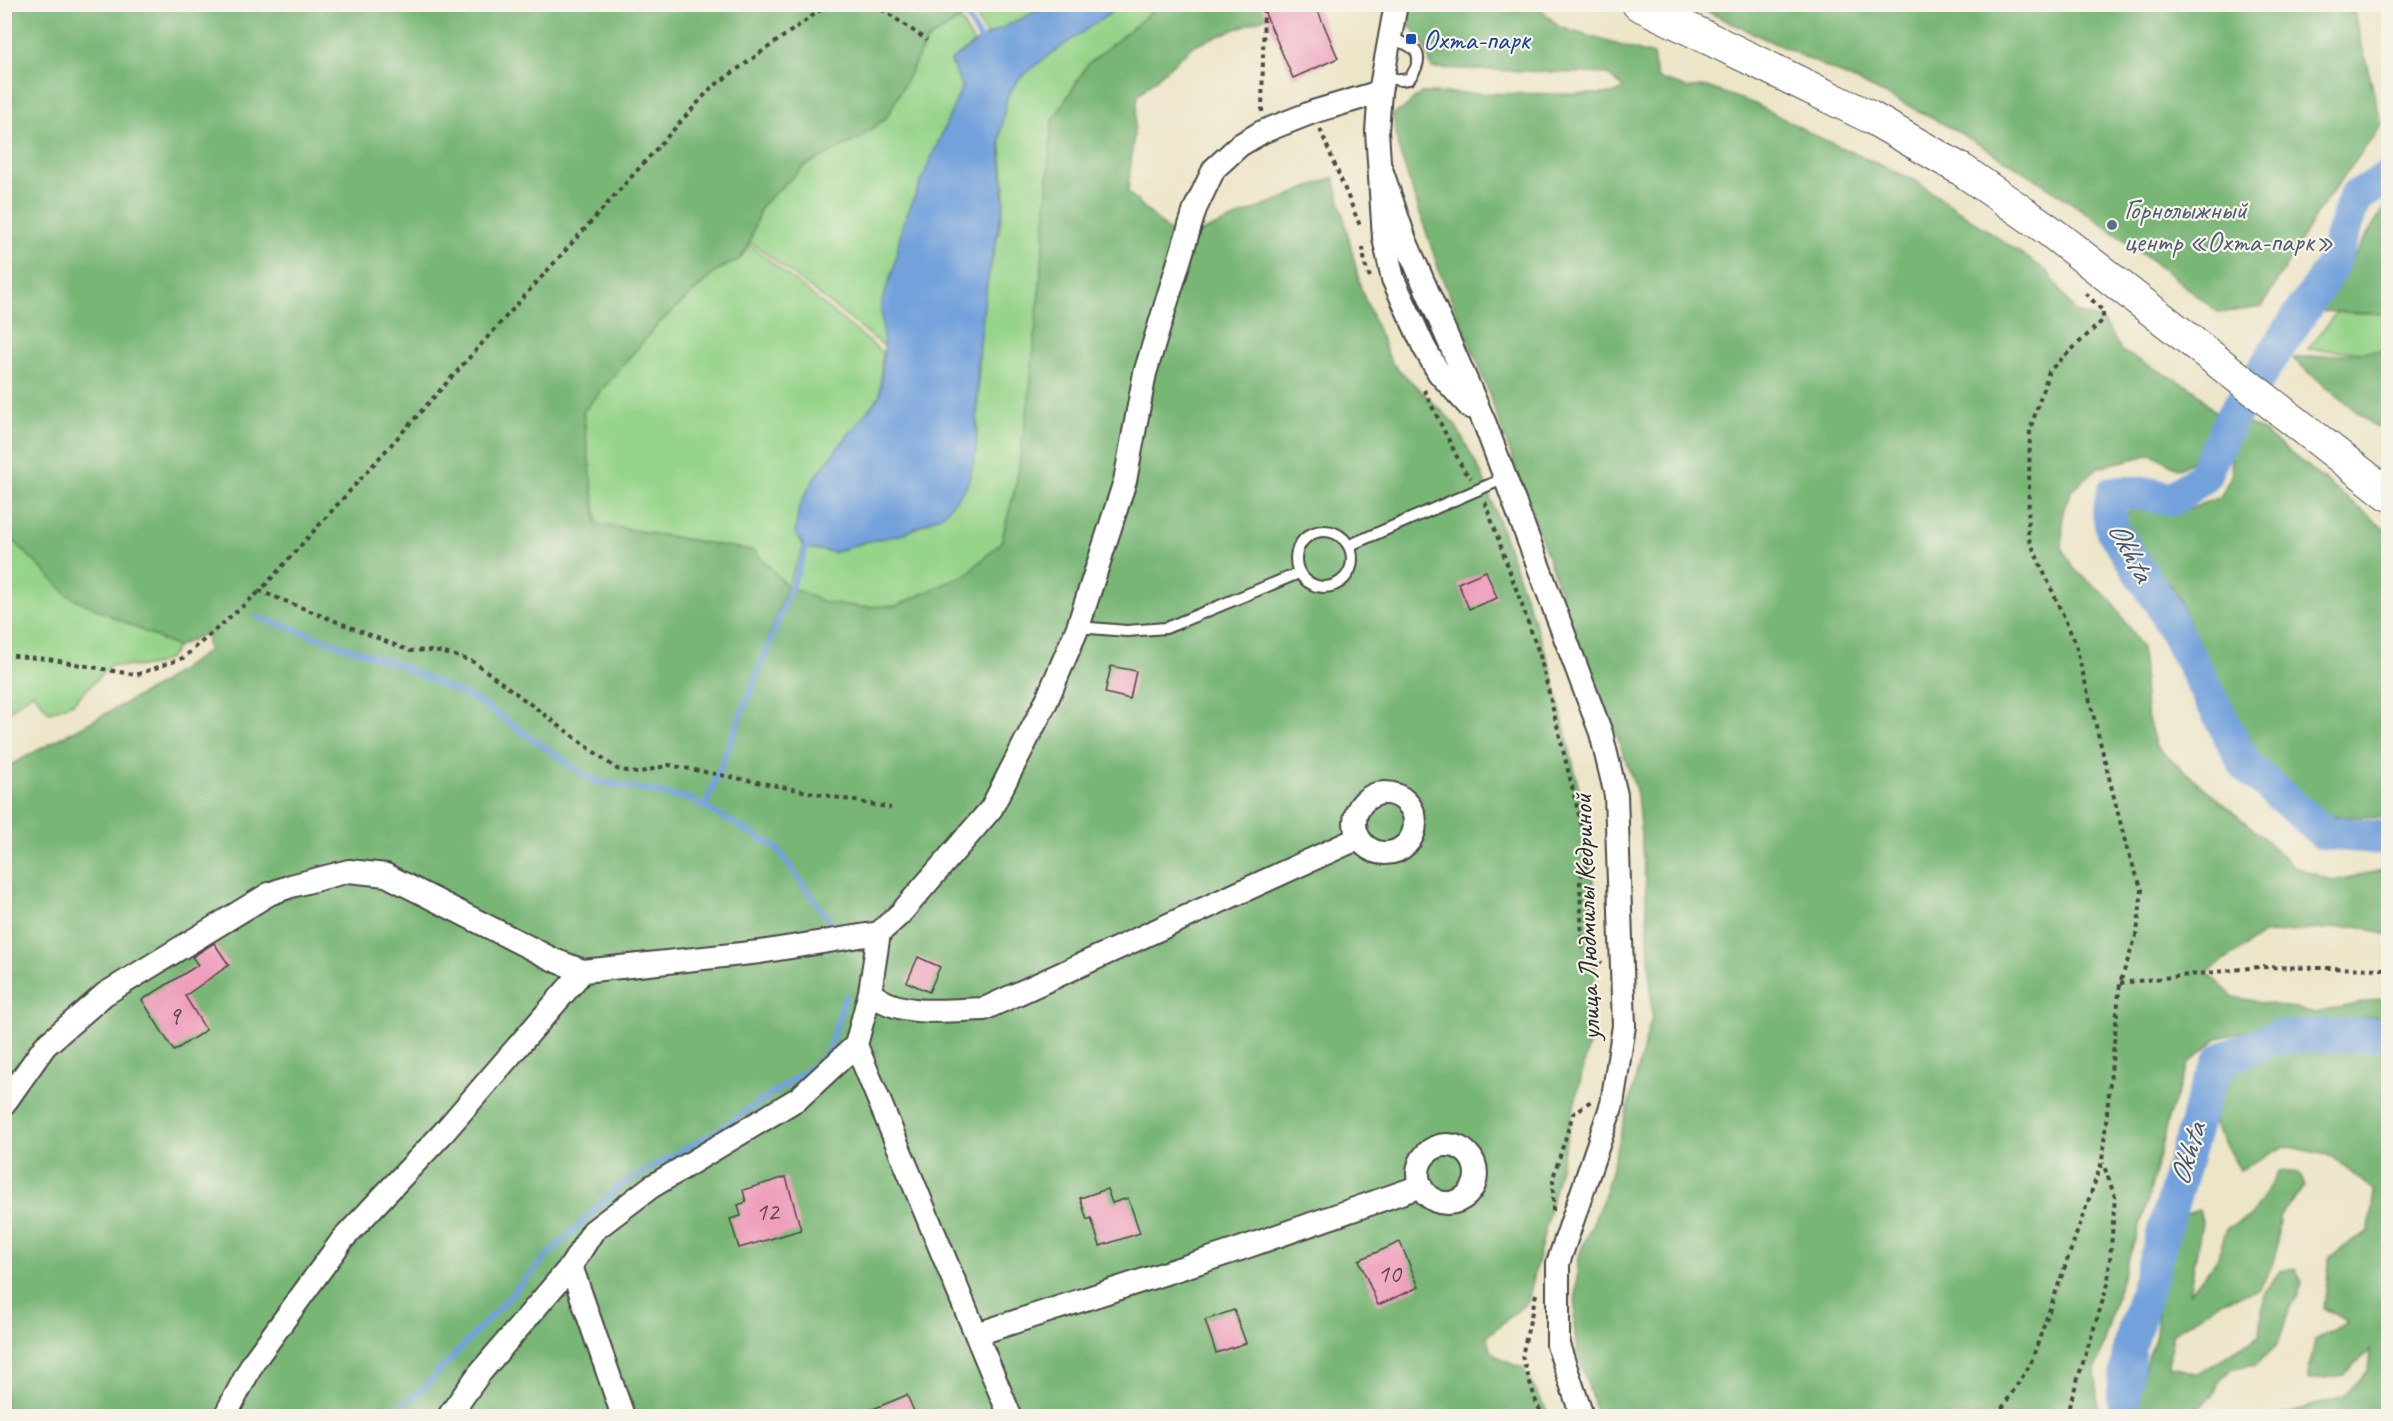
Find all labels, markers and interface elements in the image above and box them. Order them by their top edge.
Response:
place label: Охта-парк [1423,22,1532,57]
marker: Охта-парк [1404,32,1418,46]
place label: Горнолыжный центр «Охта-парк» [2124,192,2334,259]
marker: Горнолыжный центр «Охта-парк» [2105,218,2119,232]
water label: Okhta [2099,514,2164,590]
street label: улица Людмилы Кедриной [1564,792,1608,1043]
house number: 9 [168,999,182,1032]
water label: Okhta [2160,1116,2215,1190]
house number: 12 [755,1195,781,1228]
house number: 10 [1377,1257,1403,1290]

